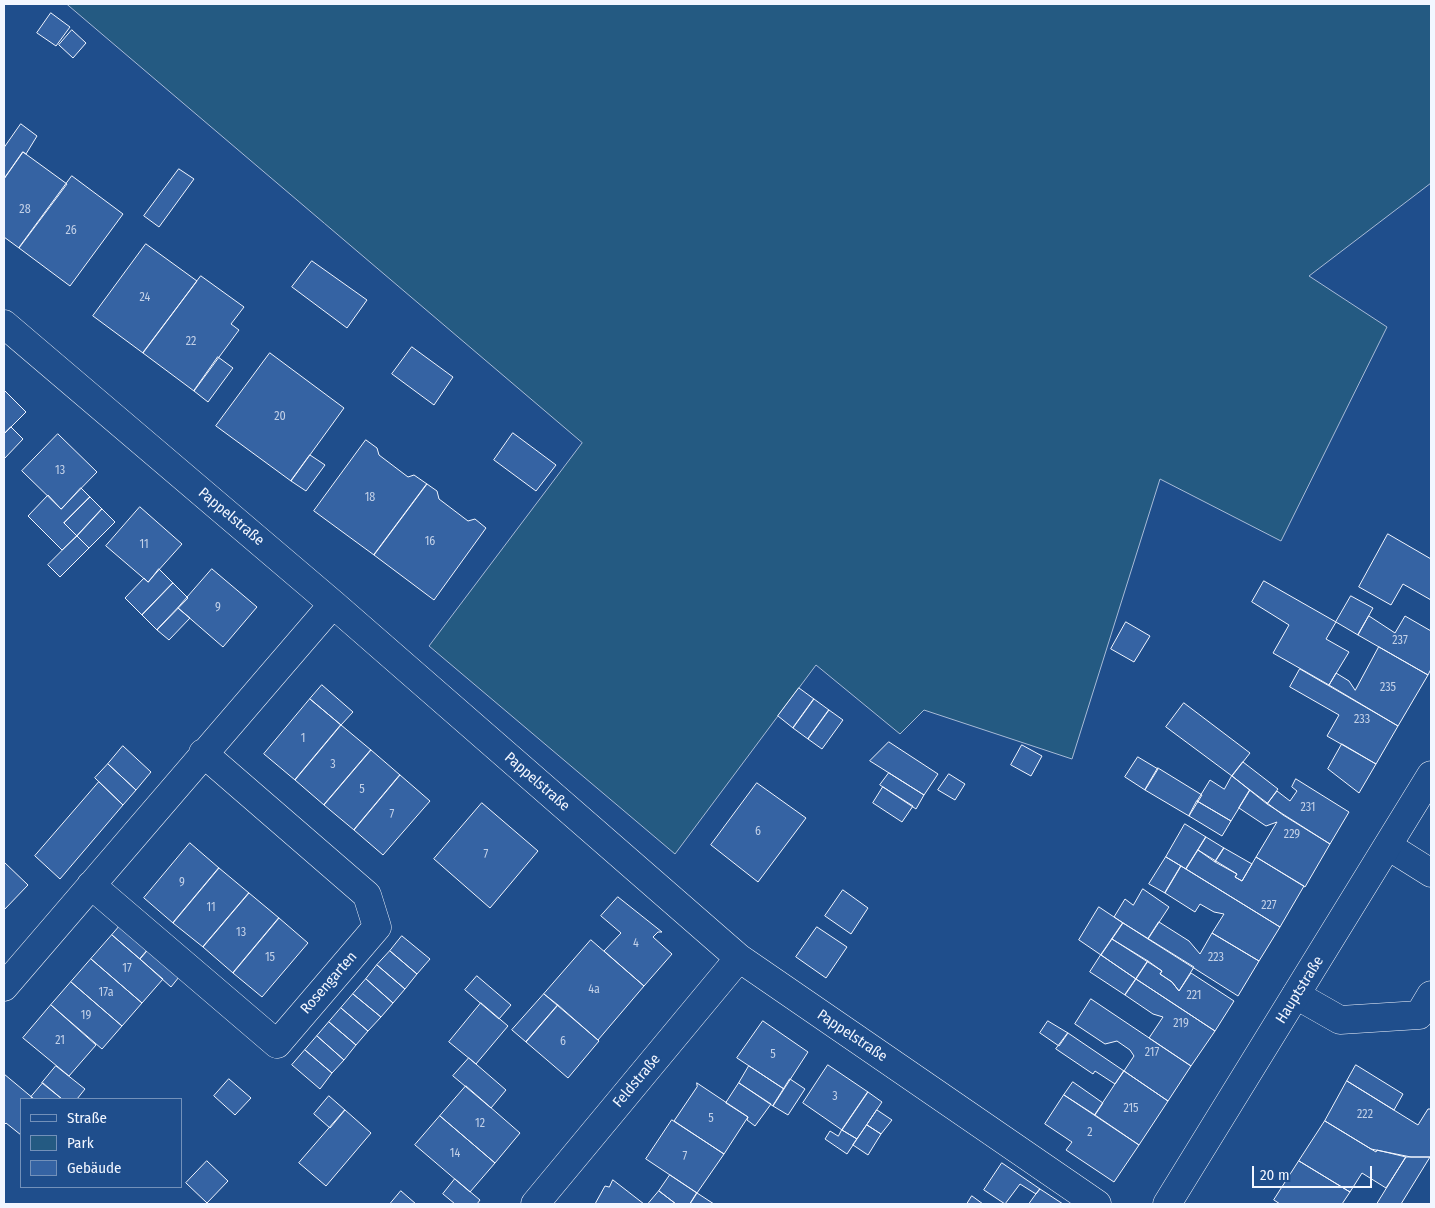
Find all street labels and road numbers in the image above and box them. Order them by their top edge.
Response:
street label: Pappelstraße [194,484,268,550]
street label: Pappelstraße [501,749,573,815]
street label: Rosengarten [297,948,361,1018]
street label: Hauptstraße [1272,953,1328,1027]
street label: Pappelstraße [814,1006,890,1066]
street label: Feldstraße [609,1051,665,1111]

